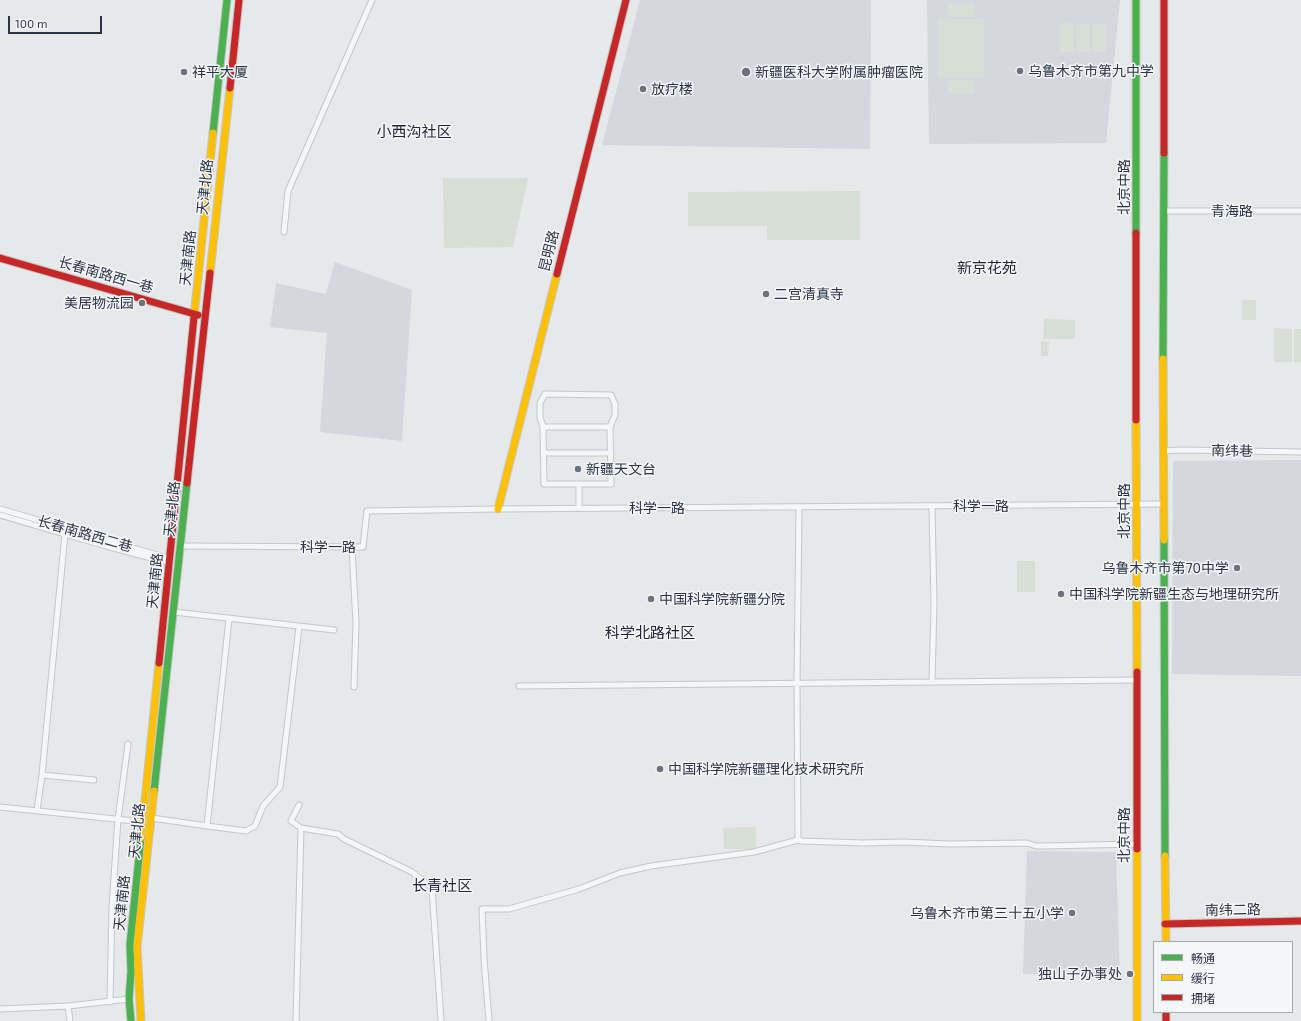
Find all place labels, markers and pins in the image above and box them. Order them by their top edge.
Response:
place label: 乌鲁木齐市第九中学 [1028,63,1154,79]
place label: 祥平大厦 [192,64,248,80]
place label: 新疆医科大学附属肿瘤医院 [755,64,923,80]
marker: 新疆医科大学附属肿瘤医院 [740,66,752,78]
marker: 乌鲁木齐市第九中学 [1015,66,1025,76]
marker: 祥平大厦 [179,67,189,77]
place label: 放疗楼 [651,81,693,97]
marker: 放疗楼 [638,84,648,94]
place label: 二宫清真寺 [774,286,844,302]
marker: 二宫清真寺 [761,289,771,299]
place label: 美居物流园 [64,295,134,311]
marker: 美居物流园 [137,298,147,308]
place label: 新疆天文台 [586,461,656,477]
marker: 新疆天文台 [573,464,583,474]
place label: 乌鲁木齐市第70中学 [1101,560,1229,576]
marker: 乌鲁木齐市第70中学 [1232,563,1242,573]
place label: 中国科学院新疆生态与地理研究所 [1069,586,1279,602]
marker: 中国科学院新疆生态与地理研究所 [1056,589,1066,599]
place label: 中国科学院新疆分院 [659,591,785,607]
marker: 中国科学院新疆分院 [646,594,656,604]
place label: 中国科学院新疆理化技术研究所 [668,761,864,777]
marker: 中国科学院新疆理化技术研究所 [655,764,665,774]
place label: 乌鲁木齐市第三十五小学 [910,905,1064,921]
marker: 乌鲁木齐市第三十五小学 [1067,908,1077,918]
place label: 独山子办事处 [1038,966,1122,982]
marker: 独山子办事处 [1125,969,1135,979]

